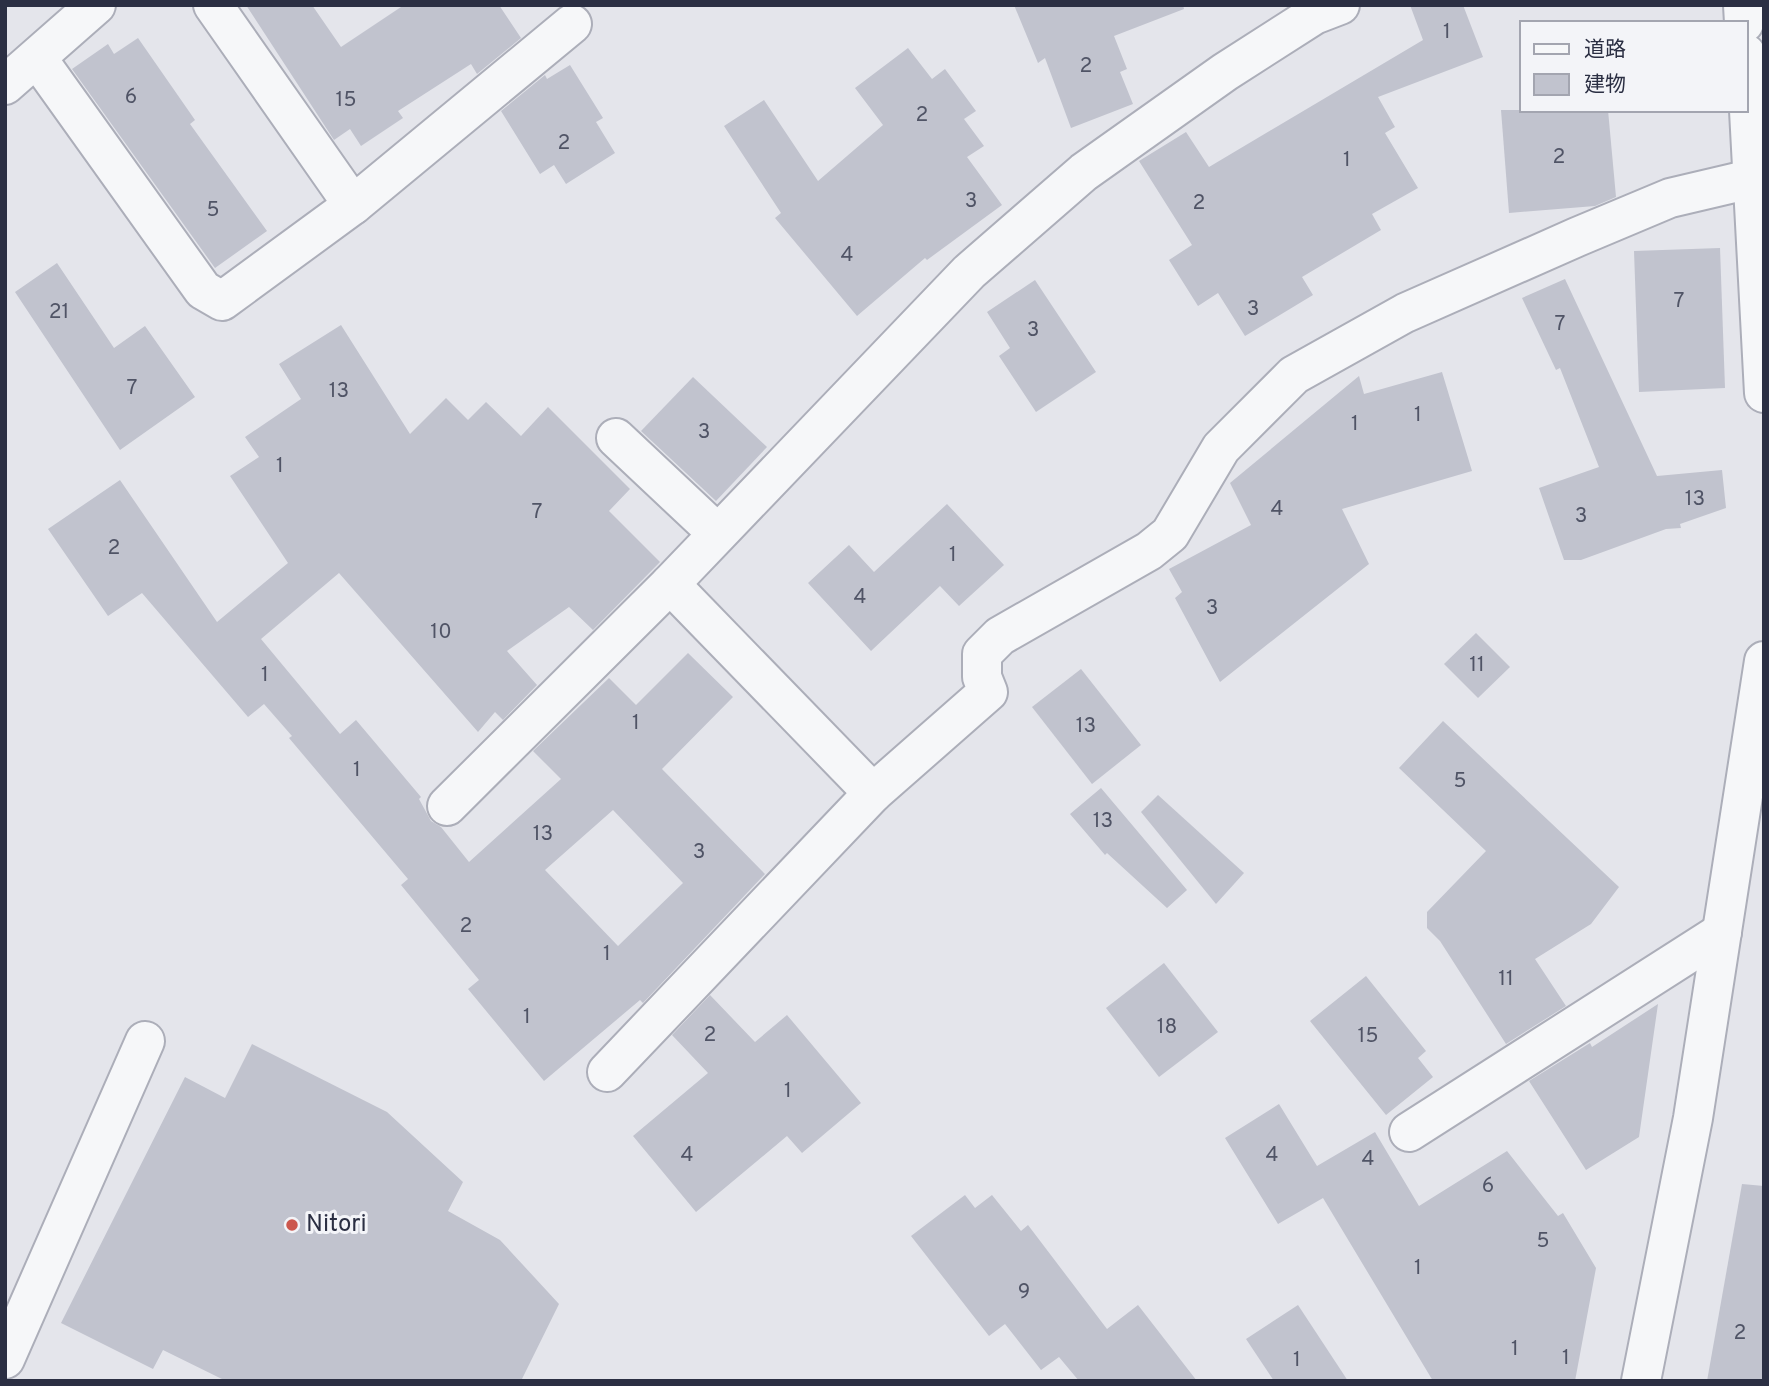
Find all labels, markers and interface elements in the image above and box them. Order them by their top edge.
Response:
house number: 1 [1443,19,1451,46]
legend [1520,21,1748,112]
text: 道路 [1584,37,1626,64]
house number: 2 [1080,53,1092,80]
text: 建物 [1584,72,1626,99]
house number: 6 [125,84,137,111]
house number: 15 [336,87,356,114]
house number: 2 [916,102,928,129]
house number: 2 [558,130,570,157]
house number: 2 [1553,144,1565,171]
house number: 1 [1343,147,1351,174]
house number: 3 [965,188,977,215]
house number: 2 [1193,190,1205,217]
house number: 5 [206,197,220,224]
house number: 4 [840,242,854,269]
house number: 7 [1674,288,1685,315]
house number: 3 [1247,296,1259,323]
house number: 21 [49,299,69,326]
house number: 7 [1555,311,1566,338]
house number: 3 [1027,317,1039,344]
house number: 7 [127,375,138,402]
house number: 13 [329,378,349,405]
house number: 1 [1414,402,1422,429]
house number: 1 [1351,411,1359,438]
house number: 3 [698,419,710,446]
house number: 1 [276,453,284,480]
house number: 13 [1685,486,1705,513]
house number: 4 [1270,496,1284,523]
house number: 7 [532,499,543,526]
house number: 3 [1575,503,1587,530]
house number: 2 [108,535,120,562]
house number: 1 [949,542,957,569]
house number: 4 [853,584,867,611]
house number: 3 [1206,595,1218,622]
house number: 10 [430,619,452,646]
house number: 11 [1469,652,1485,679]
house number: 1 [261,662,269,689]
house number: 1 [632,710,640,737]
house number: 13 [1076,713,1096,740]
house number: 1 [353,757,361,784]
house number: 5 [1453,768,1467,795]
house number: 13 [1093,808,1113,835]
house number: 13 [533,821,553,848]
house number: 3 [693,839,705,866]
house number: 2 [460,913,472,940]
house number: 1 [603,941,611,968]
house number: 11 [1498,966,1514,993]
house number: 1 [523,1004,531,1031]
house number: 18 [1157,1014,1177,1041]
house number: 2 [704,1022,716,1049]
house number: 15 [1358,1023,1378,1050]
house number: 1 [784,1078,792,1105]
house number: 4 [680,1142,694,1169]
house number: 4 [1265,1142,1279,1169]
house number: 4 [1361,1146,1375,1173]
house number: 6 [1482,1173,1494,1200]
place label: Nitori [306,1210,367,1240]
marker: Nitori [284,1217,300,1233]
house number: 5 [1536,1228,1550,1255]
house number: 1 [1414,1255,1422,1282]
house number: 9 [1018,1279,1030,1306]
house number: 2 [1734,1320,1746,1347]
house number: 1 [1511,1336,1519,1363]
house number: 1 [1562,1345,1570,1372]
house number: 1 [1293,1347,1301,1374]

